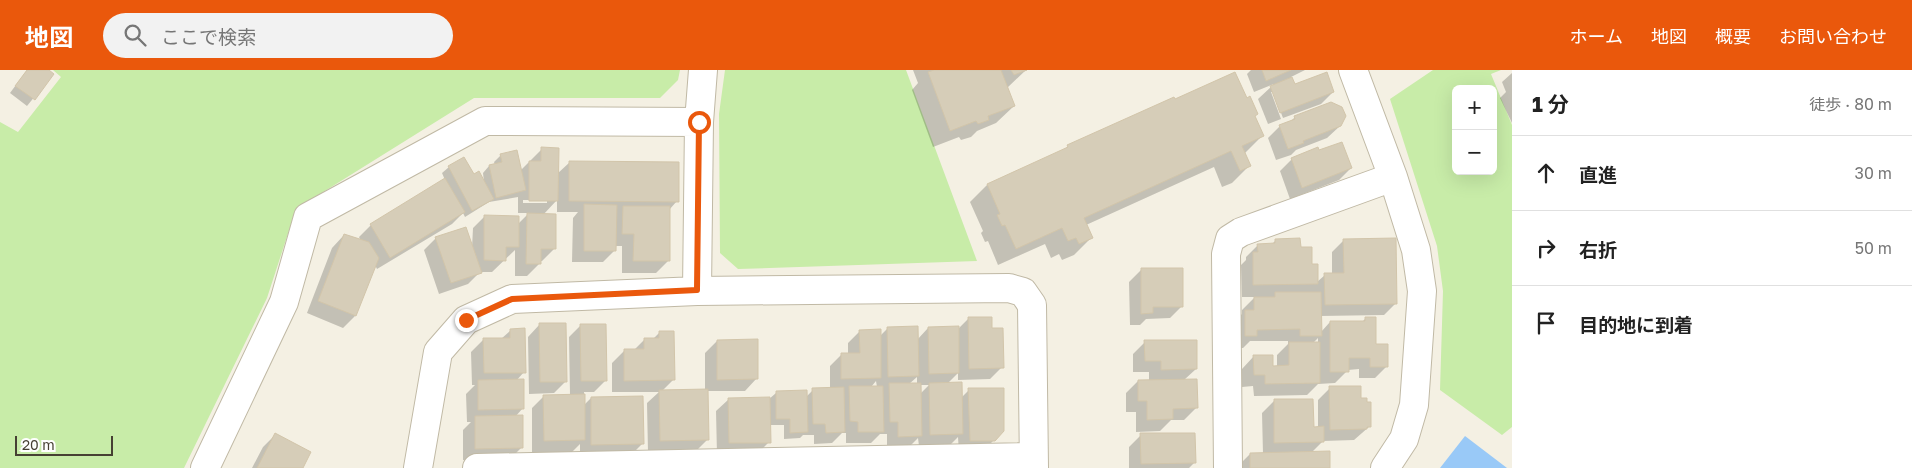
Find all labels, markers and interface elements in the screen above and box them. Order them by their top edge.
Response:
search box [103,13,453,58]
icon: search [121,21,149,49]
text: 地図 [25,22,73,51]
text: ここで検索 [161,25,256,48]
text: ホーム [1570,25,1623,47]
text: 地図 [1651,25,1687,47]
text: 概要 [1715,25,1751,47]
text: お問い合わせ [1779,25,1887,47]
map controls [1452,85,1497,175]
button: + [1452,85,1497,130]
text: 1 分 [1532,91,1569,117]
text: 徒歩 · 80 m [1809,94,1892,114]
route start [688,111,711,134]
button: − [1452,130,1497,175]
icon: ahead [1532,159,1560,187]
text: 直進 [1579,163,1617,186]
text: 30 m [1855,163,1892,183]
icon: right [1532,234,1560,262]
text: 右折 [1579,238,1617,261]
text: 50 m [1855,238,1892,258]
route end [455,309,478,332]
icon: arrive [1532,309,1560,337]
text: 目的地に到着 [1579,313,1693,336]
scale bar [15,433,112,456]
text: 20 m [22,436,55,453]

